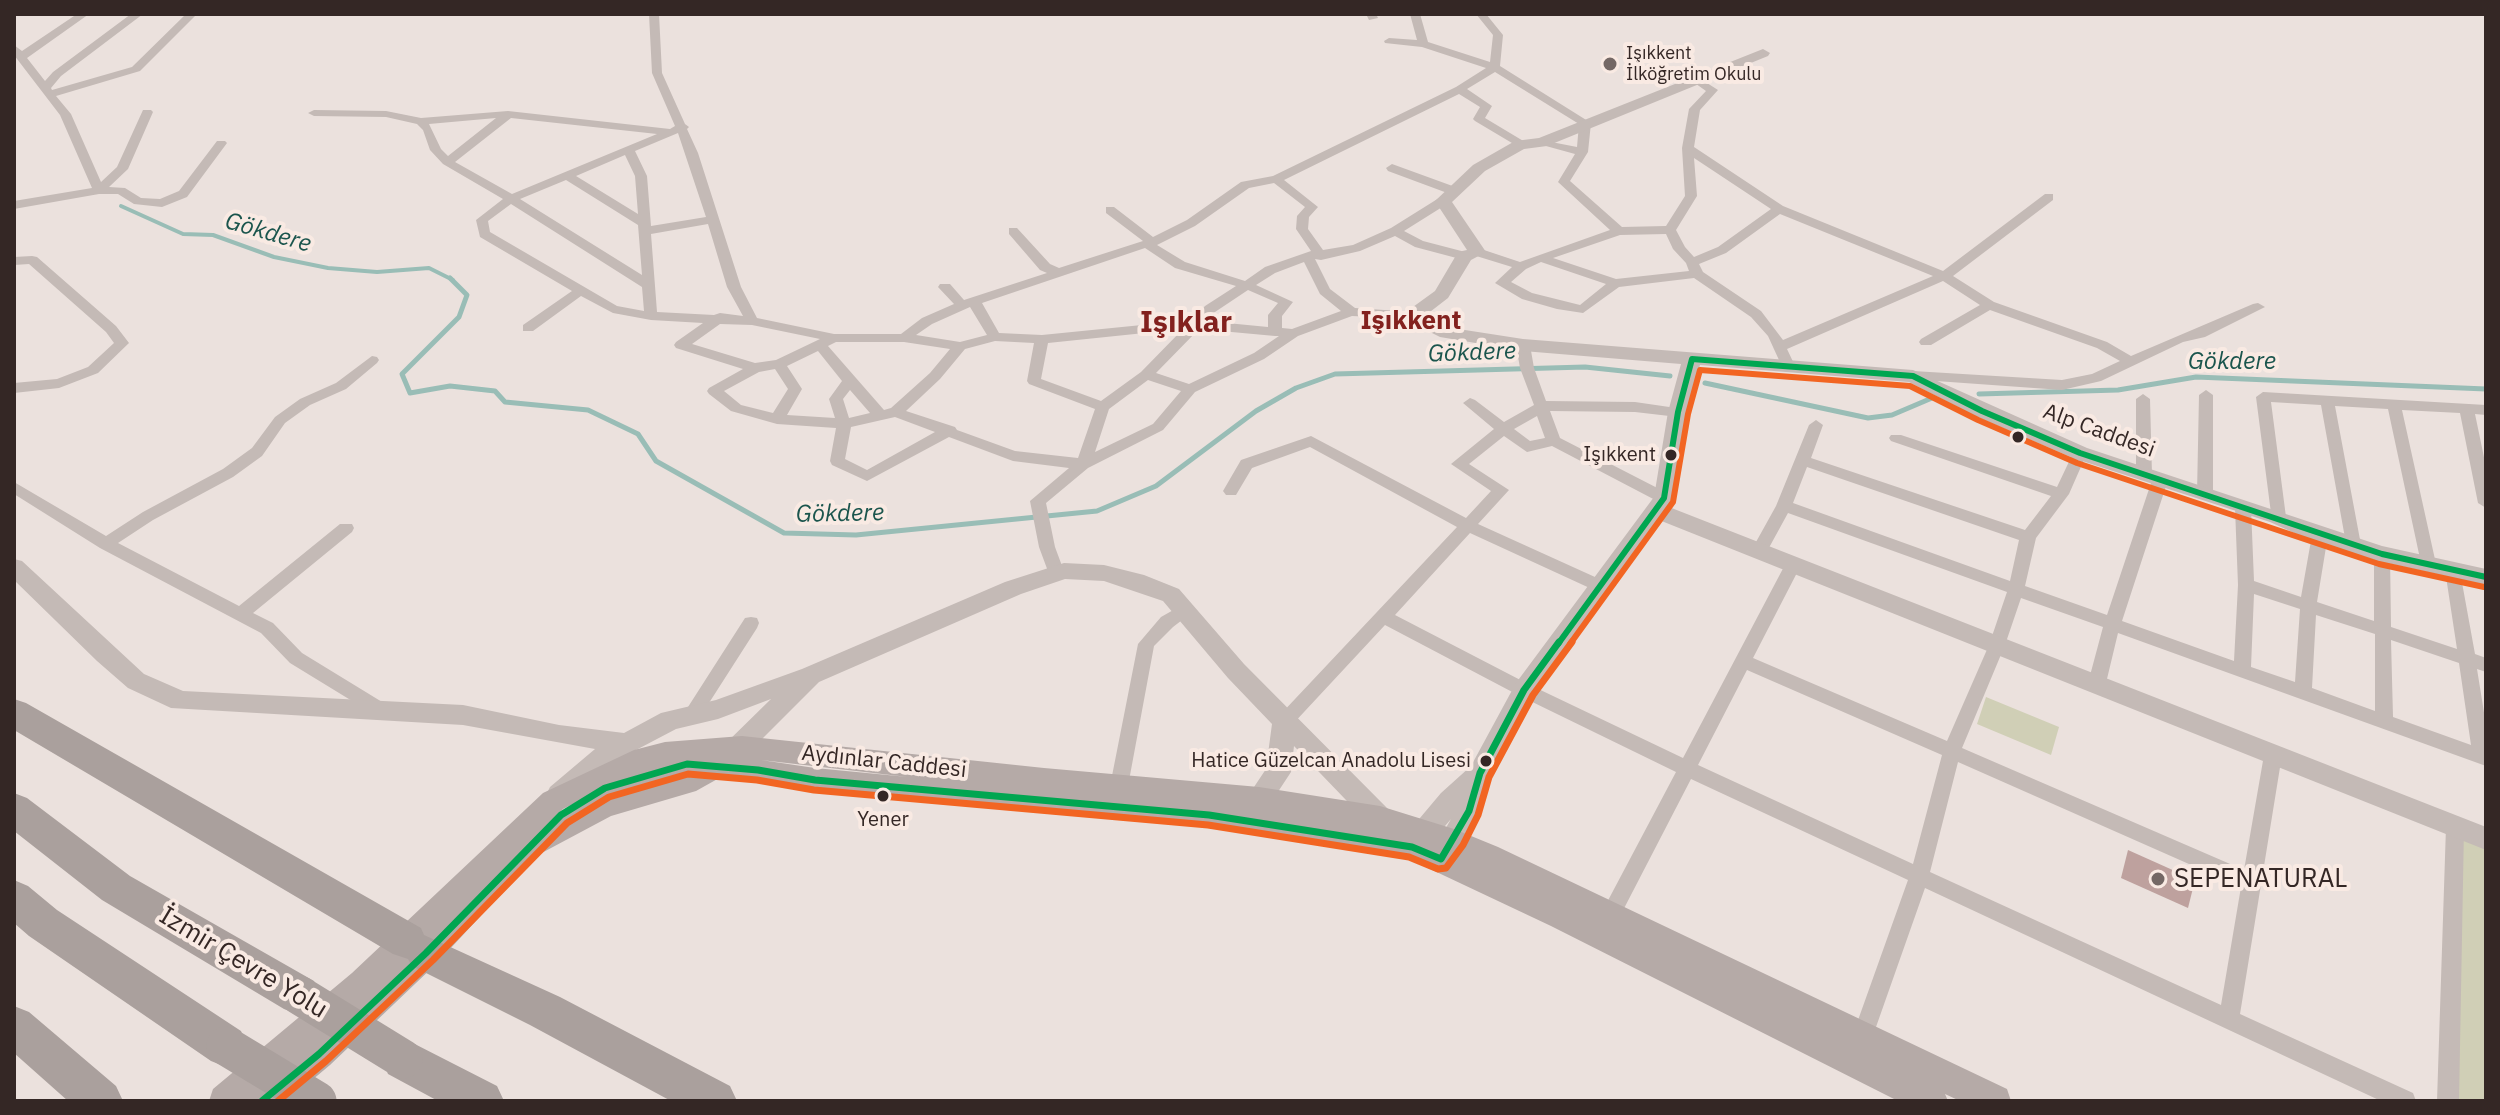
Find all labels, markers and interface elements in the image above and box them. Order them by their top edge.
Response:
place label: Işıkkent İlköğretim Okulu [1626,43,1761,86]
marker: Işıkkent İlköğretim Okulu [1601,55,1619,73]
water label: Gökdere [222,207,314,259]
district label: Işıklar [1140,305,1232,341]
district label: Işıkkent [1360,305,1462,337]
water label: Gökdere [1427,337,1517,369]
water label: Gökdere [2188,348,2276,376]
street label: Alp Caddesi [2039,399,2159,463]
unlabelled marker [2010,429,2026,445]
place label: Işıkkent [1583,443,1656,467]
marker: Işıkkent [1663,447,1679,463]
water label: Gökdere [796,499,884,529]
street label: Aydınlar Caddesi [800,740,968,784]
place label: Hatice Güzelcan Anadolu Lisesi [1191,749,1471,773]
marker: Hatice Güzelcan Anadolu Lisesi [1478,753,1494,769]
marker: Yener [875,788,891,804]
place label: Yener [857,808,909,832]
place label: SEPENATURAL [2174,863,2347,895]
marker: SEPENATURAL [2149,870,2167,888]
street label: İzmir Çevre Yolu [153,901,333,1025]

